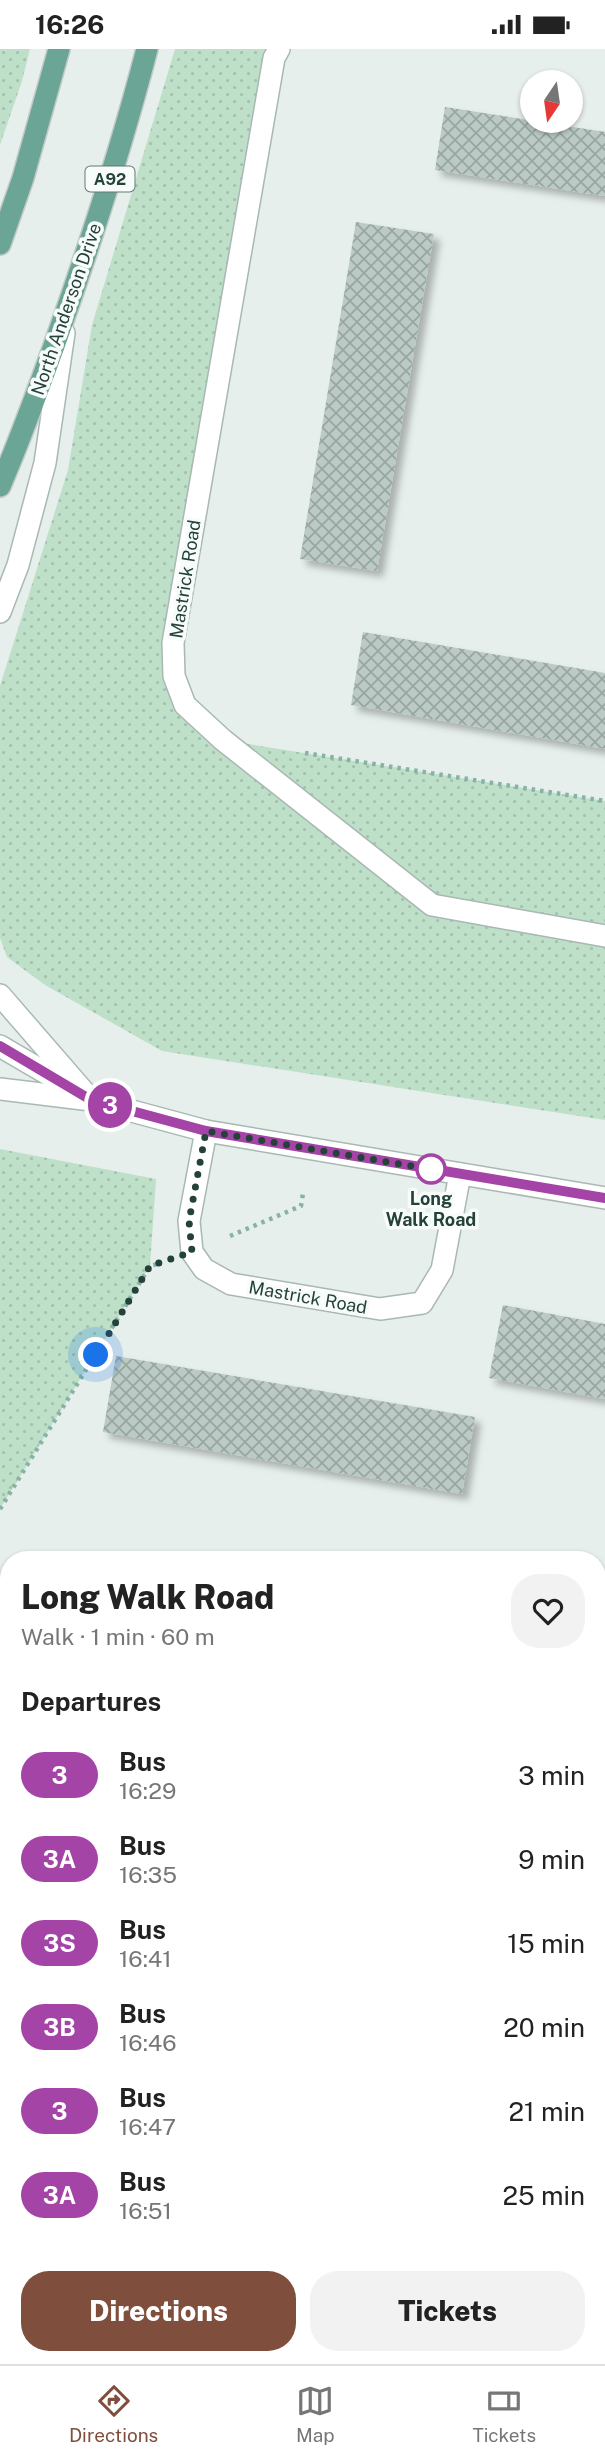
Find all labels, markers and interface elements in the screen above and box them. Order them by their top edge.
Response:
text: 16:26 [35,9,105,40]
north arrow [520,70,583,133]
map controls [520,70,583,133]
road number: A92 [86,167,134,191]
street label: North Anderson Drive [27,220,105,398]
street label: Mastrick Road [165,518,205,640]
line badge: 3 [87,1082,133,1128]
text: 3 [102,1091,118,1119]
marker: Long Walk Road [416,1154,446,1184]
place label: Long Walk Road [386,1188,476,1230]
street label: Mastrick Road [247,1276,369,1318]
your location [78,1337,113,1372]
button: heart [511,1574,585,1648]
text: Long Walk Road [21,1578,274,1616]
text: Walk · 1 min · 60 m [21,1623,215,1650]
text: Departures [21,1686,161,1717]
text: Bus [119,1746,166,1777]
text: 3 min [518,1760,585,1791]
text: 3 [52,1761,67,1789]
text: 16:29 [119,1777,176,1804]
text: Bus [119,1830,166,1861]
text: 9 min [518,1844,585,1875]
text: 3A [43,1845,76,1873]
text: 16:35 [119,1861,177,1888]
text: Bus [119,1914,166,1945]
text: 15 min [507,1928,585,1959]
text: 3S [43,1929,76,1957]
text: 16:41 [119,1945,172,1972]
text: Bus [119,1998,166,2029]
text: 20 min [503,2012,585,2043]
text: 3B [43,2013,76,2041]
text: 16:46 [119,2029,177,2056]
text: Bus [119,2082,166,2113]
text: 21 min [509,2096,585,2127]
text: 3 [52,2097,67,2125]
text: 16:47 [119,2113,176,2140]
text: Bus [119,2166,166,2197]
text: 25 min [502,2180,585,2211]
text: 3A [43,2181,76,2209]
text: 16:51 [119,2197,172,2224]
button: Directions [21,2271,296,2351]
button: Tickets [310,2271,585,2351]
tab: Directions [69,2382,158,2446]
tab: Map [296,2382,335,2446]
tab: Tickets [472,2382,536,2446]

